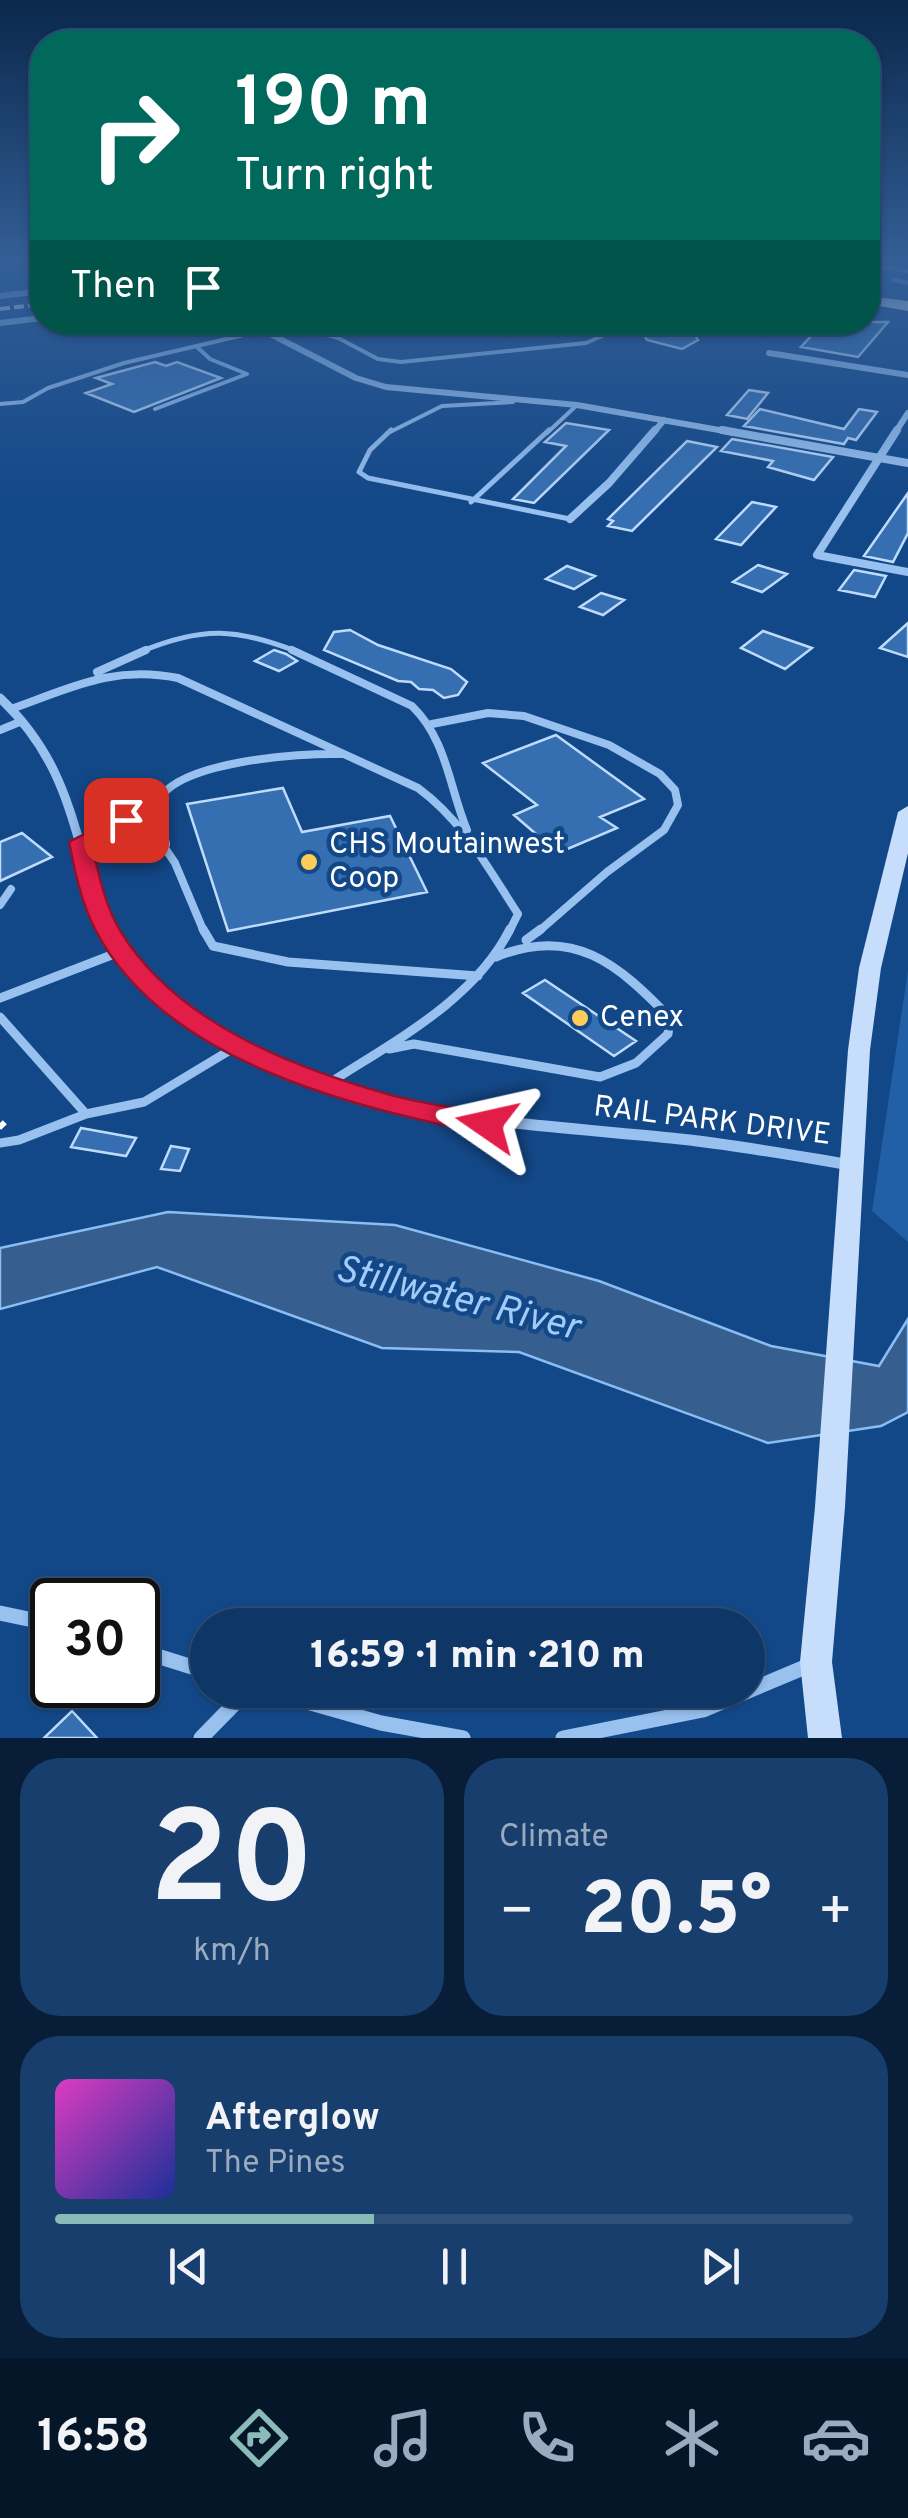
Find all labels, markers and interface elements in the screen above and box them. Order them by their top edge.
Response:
text: 190 m [235,62,431,151]
icon: right [70,70,200,200]
text: Turn right [235,149,434,206]
icon: arrive [176,260,231,315]
text: Then [70,263,156,312]
pin [84,778,169,863]
icon: arrive [99,793,154,848]
place label: CHS Moutainwest Coop [329,827,565,898]
marker: CHS Moutainwest Coop [298,851,320,873]
place label: Cenex [600,1000,684,1037]
marker: Cenex [569,1007,591,1029]
position arrow [435,1072,539,1176]
street label: RAIL PARK DRIVE [591,1089,833,1155]
water label: Stillwater River [330,1246,587,1355]
speed limit sign: 30 [30,1578,160,1708]
text: 16:59 · 1 min · 210 m [310,1633,645,1682]
text: 20 [150,1784,314,1949]
text: Climate [499,1818,609,1858]
text: 20.5° [580,1866,772,1961]
text: − [499,1879,534,1949]
text: + [818,1879,853,1949]
text: km/h [193,1932,271,1972]
text: Afterglow [205,2095,380,2144]
text: The Pines [205,2144,346,2184]
icon: previous [161,2239,216,2294]
icon: pause [427,2239,482,2294]
icon: next [693,2239,748,2294]
icon: directions [224,2403,294,2473]
icon: music [368,2403,438,2473]
icon: phone [512,2403,582,2473]
icon: climate [657,2403,727,2473]
icon: car [801,2403,871,2473]
text: 16:58 [37,2410,150,2467]

